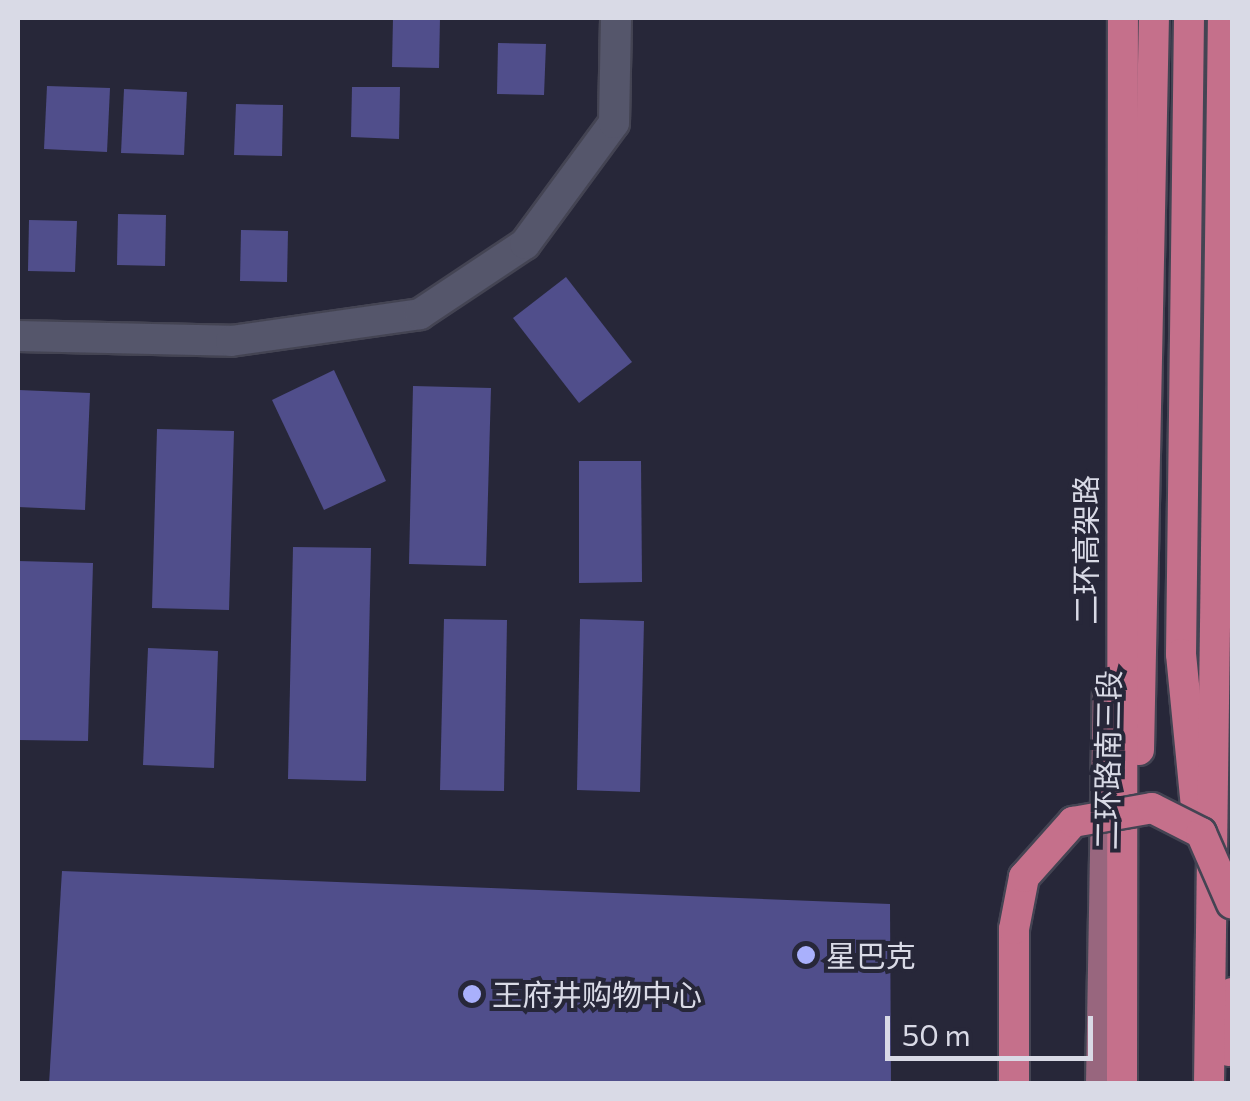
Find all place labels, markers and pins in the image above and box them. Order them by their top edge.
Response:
place label: 星巴克 [826,937,916,973]
marker: 星巴克 [795,944,817,966]
place label: 王府井购物中心 [492,976,702,1012]
marker: 王府井购物中心 [461,983,483,1005]

